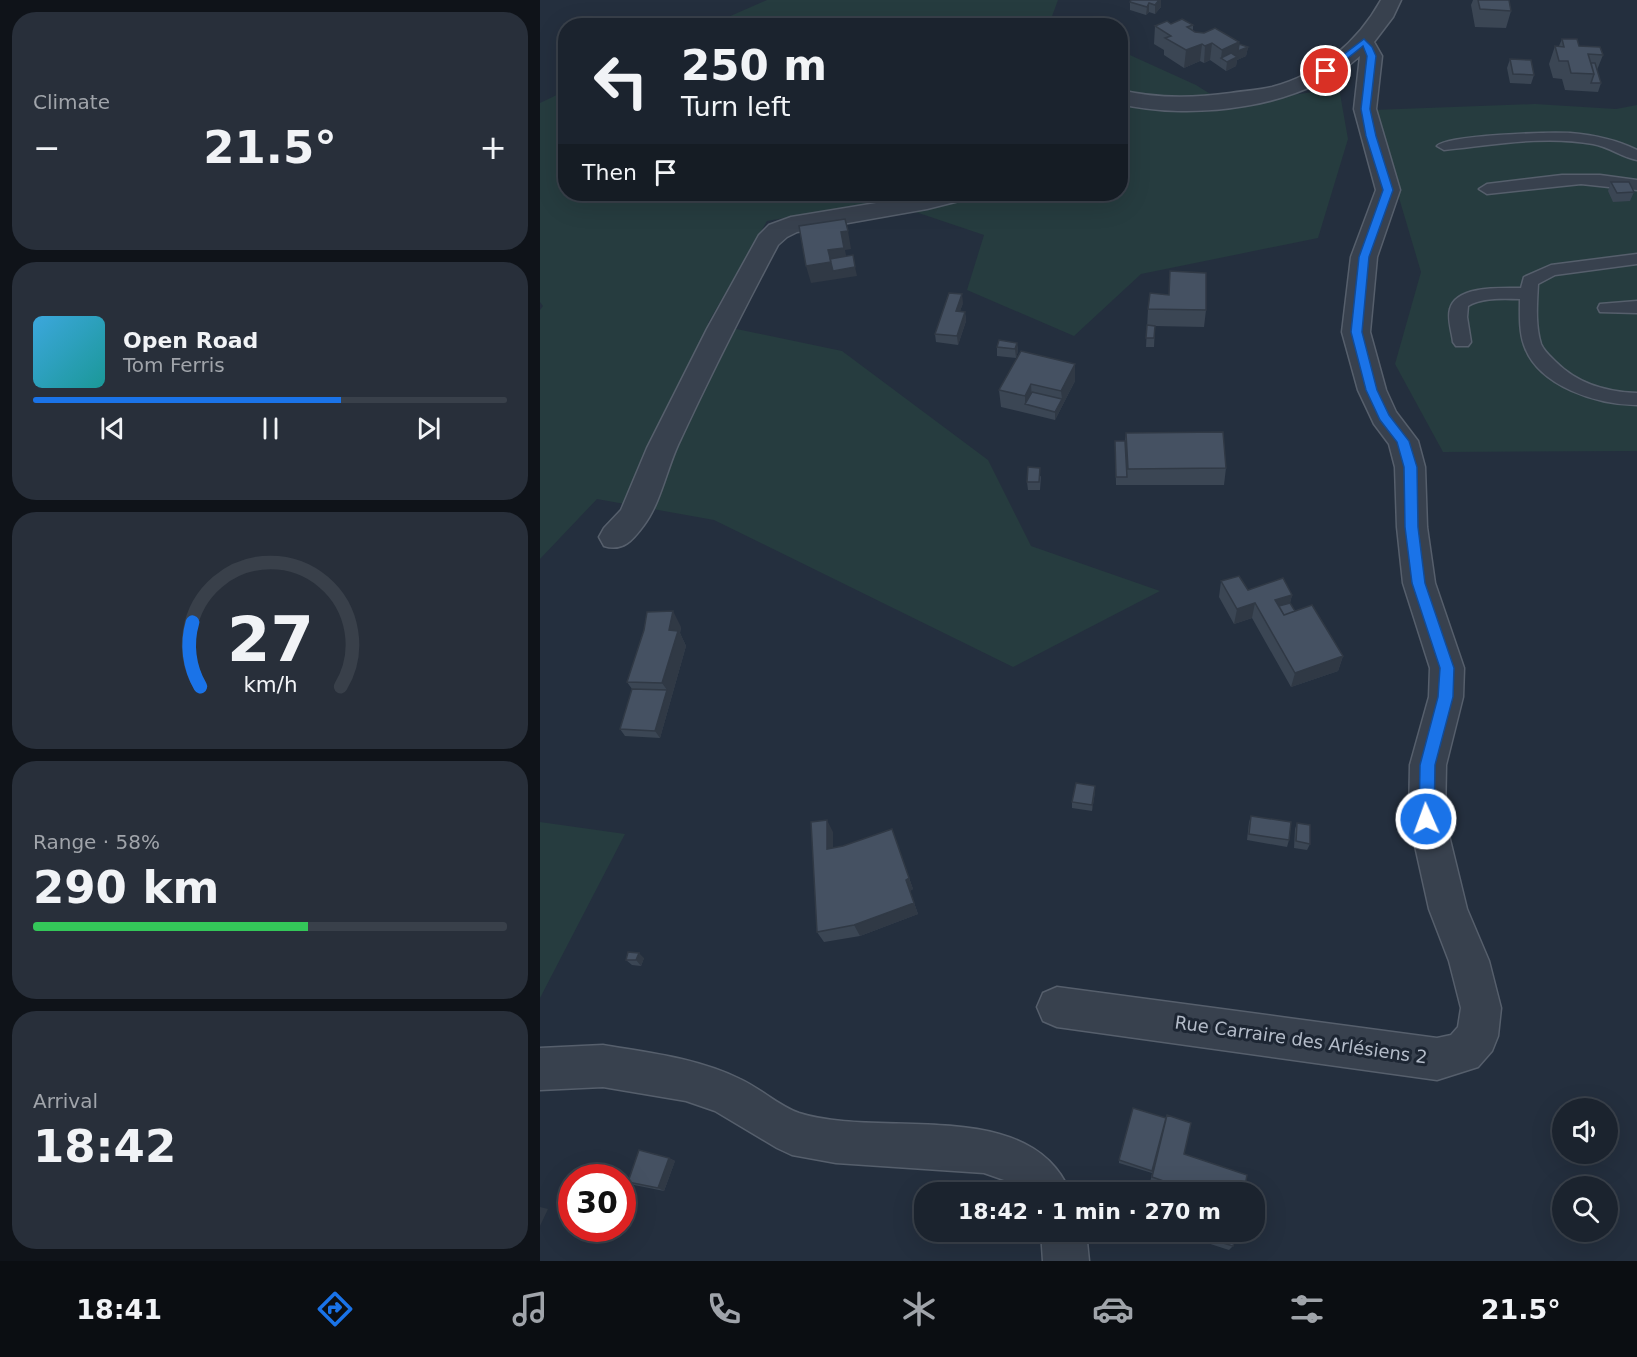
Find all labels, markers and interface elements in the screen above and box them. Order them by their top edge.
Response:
text: 250 m [681,41,827,90]
icon: left [582,42,660,120]
pin [1300,45,1351,96]
icon: arrive [1309,54,1342,87]
text: Climate [33,90,110,114]
text: Turn left [681,91,791,122]
text: 21.5° [203,121,337,174]
text: − [33,128,61,167]
text: + [479,128,507,167]
icon: arrive [649,156,682,189]
text: Then [582,160,637,185]
text: Open Road [123,328,258,353]
text: Tom Ferris [123,353,225,377]
icon: previous [96,412,129,445]
icon: pause [254,412,287,445]
icon: next [412,412,445,445]
text: 27 [227,604,313,677]
text: km/h [243,673,297,698]
position arrow [1394,787,1458,851]
text: Range · 58% [33,830,160,854]
text: 290 km [33,861,219,914]
street label: Rue Carraire des Arlésiens 2 [1174,1011,1429,1068]
text: Arrival [33,1089,98,1113]
map controls [1552,1098,1618,1242]
button: sound [1552,1098,1618,1164]
text: 18:42 [33,1120,176,1173]
speed limit sign: 30 [558,1164,636,1242]
button: search [1552,1176,1618,1242]
text: 18:42 · 1 min · 270 m [958,1199,1221,1224]
icon: directions [314,1288,356,1330]
icon: music [509,1288,551,1330]
icon: phone [703,1288,745,1330]
icon: climate [898,1288,940,1330]
icon: car [1092,1288,1134,1330]
icon: filters [1286,1288,1328,1330]
text: 18:41 [76,1294,162,1325]
text: 21.5° [1481,1294,1561,1325]

